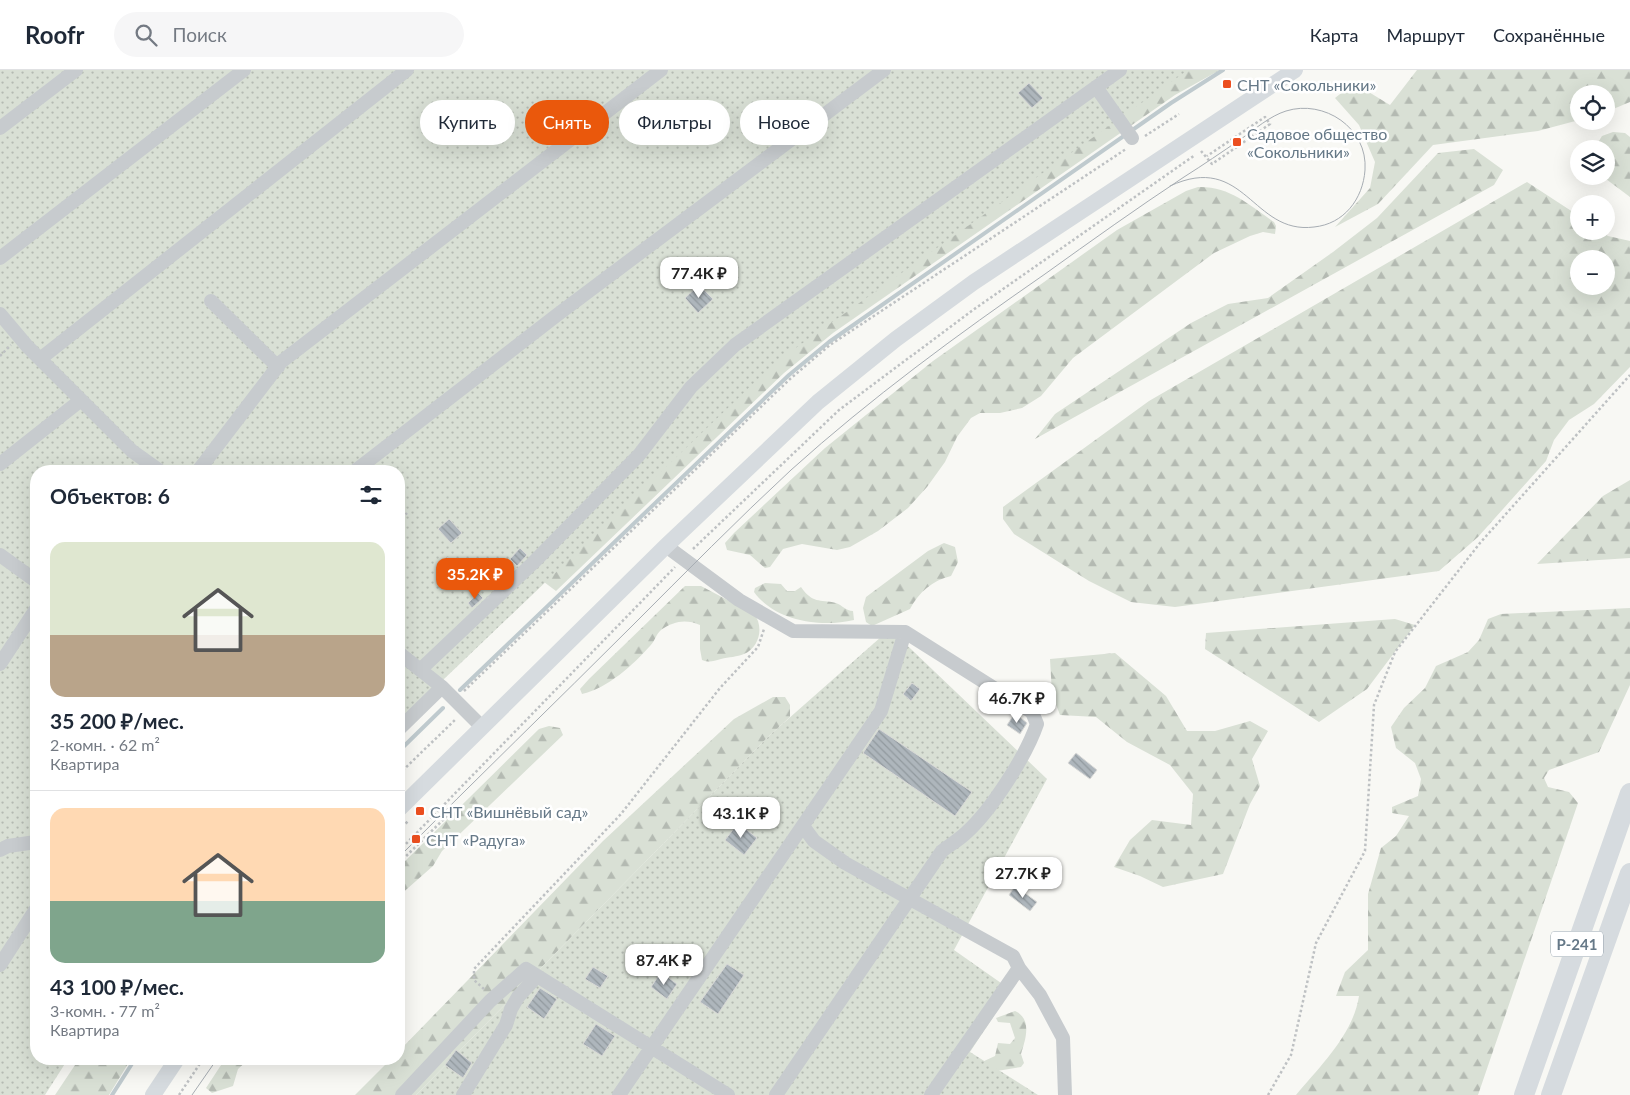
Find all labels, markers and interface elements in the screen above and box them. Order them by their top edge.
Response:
search box [114,12,464,57]
text: Roofr [25,20,84,49]
icon: search [132,21,160,49]
text: Поиск [172,23,227,46]
text: Карта [1310,24,1358,46]
text: Маршрут [1386,24,1465,46]
text: Сохранённые [1493,24,1605,46]
place label: СНТ «Сокольники» [1237,75,1376,94]
marker: СНТ «Сокольники» [1221,78,1233,90]
map controls [1570,85,1615,295]
button: locate [1570,85,1615,130]
chip: Купить [420,100,515,145]
chip: Снять [525,100,609,145]
chip: Фильтры [619,100,730,145]
chip: Новое [740,100,828,145]
place label: Садовое общество «Сокольники» [1247,124,1387,161]
marker: Садовое общество «Сокольники» [1231,136,1243,148]
button: layers [1570,140,1615,185]
button: + [1570,195,1615,240]
button: − [1570,250,1615,295]
pin: 77.4K ₽ [653,256,745,299]
text: 77.4K ₽ [671,263,727,282]
icon: filters [357,481,385,509]
text: Объектов: 6 [50,483,170,508]
pin: 35.2K ₽ [429,558,521,600]
text: 35.2K ₽ [447,564,503,583]
icon: home [173,575,263,665]
pin: 46.7K ₽ [971,682,1063,724]
text: 46.7K ₽ [989,688,1045,707]
text: 35 200 ₽/мес. [50,708,184,733]
text: 2-комн. · 62 m² [50,735,160,754]
text: Квартира [50,754,119,773]
pin: 43.1K ₽ [695,796,787,839]
place label: СНТ «Вишнёвый сад» [430,802,589,821]
text: 43.1K ₽ [713,803,769,822]
marker: СНТ «Вишнёвый сад» [414,805,426,817]
place label: СНТ «Радуга» [426,830,526,849]
marker: СНТ «Радуга» [410,833,422,845]
icon: home [173,840,263,930]
pin: 27.7K ₽ [977,856,1069,899]
text: 27.7K ₽ [995,863,1051,882]
road number: Р-241 [1551,932,1603,956]
pin: 87.4K ₽ [618,944,710,986]
text: 87.4K ₽ [636,950,692,969]
text: 43 100 ₽/мес. [50,974,184,999]
text: 3-комн. · 77 m² [50,1001,160,1020]
text: Квартира [50,1020,119,1039]

